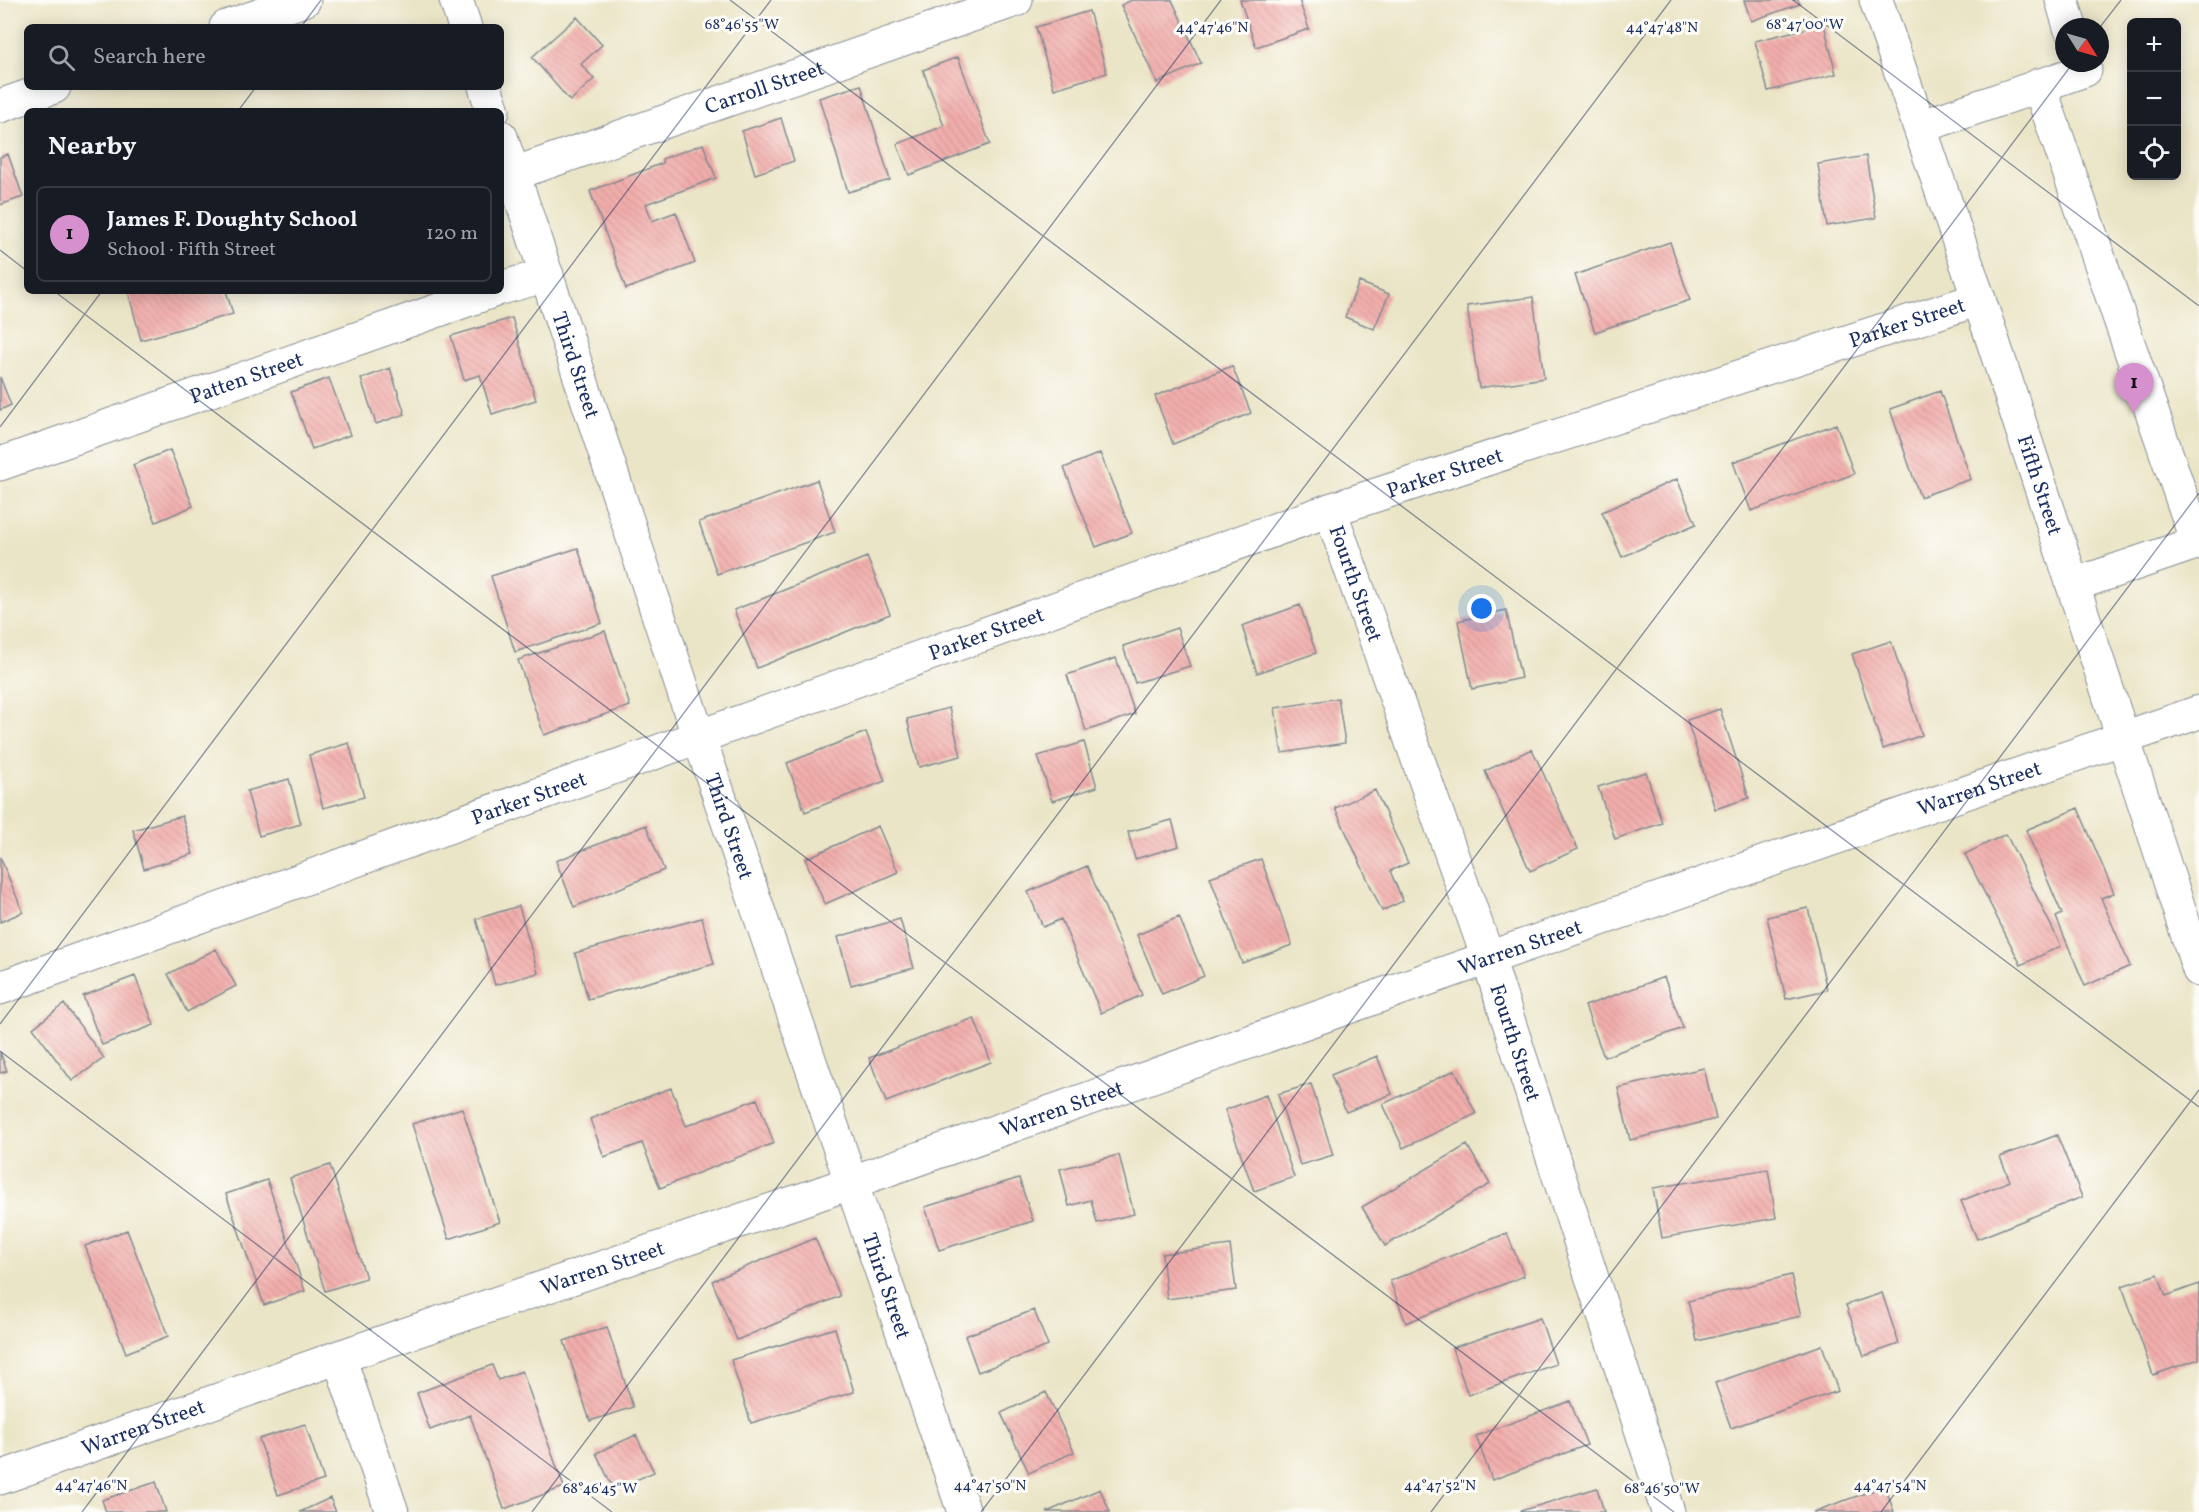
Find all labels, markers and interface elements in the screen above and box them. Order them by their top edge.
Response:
text: 68°46'55"W [705,15,779,36]
text: 68°47'00"W [1766,15,1844,36]
text: 44°47'46"N [1176,18,1248,39]
text: 44°47'48"N [1626,18,1698,39]
north arrow [2055,18,2109,72]
map controls [2127,18,2181,180]
button: + [2127,18,2181,72]
search box [24,24,504,90]
icon: search [45,41,78,74]
text: Search here [93,42,206,73]
street label: Carroll Street [701,54,829,123]
button: − [2127,72,2181,126]
button: locate [2127,126,2181,180]
text: Nearby [48,129,137,165]
text: James F. Doughty School [107,205,358,236]
text: 1 [65,220,74,248]
text: 120 m [426,220,478,248]
text: School · Fifth Street [107,236,276,264]
street label: Parker Street [1846,291,1969,356]
street label: Third Street [544,308,606,423]
street label: Patten Street [186,346,307,412]
pin: 1 [2114,364,2154,413]
street label: Fifth Street [2009,432,2069,539]
street label: Parker Street [1383,442,1507,507]
street label: Fourth Street [1321,522,1388,646]
your location [1467,594,1496,623]
street label: Parker Street [925,601,1048,669]
street label: Warren Street [1914,755,2046,824]
street label: Parker Street [468,765,591,833]
street label: Third Street [696,770,760,884]
street label: Warren Street [1454,914,1586,983]
street label: Fourth Street [1481,981,1547,1105]
street label: Warren Street [996,1074,1128,1145]
street label: Third Street [854,1229,917,1344]
street label: Warren Street [537,1234,669,1304]
street label: Warren Street [78,1393,210,1464]
text: 44°47'46"N [55,1476,127,1497]
text: 44°47'50"N [954,1476,1026,1497]
text: 44°47'52"N [1404,1476,1476,1497]
text: 44°47'54"N [1853,1476,1927,1497]
text: 68°46'45"W [563,1479,637,1500]
text: 68°46'50"W [1624,1479,1700,1500]

